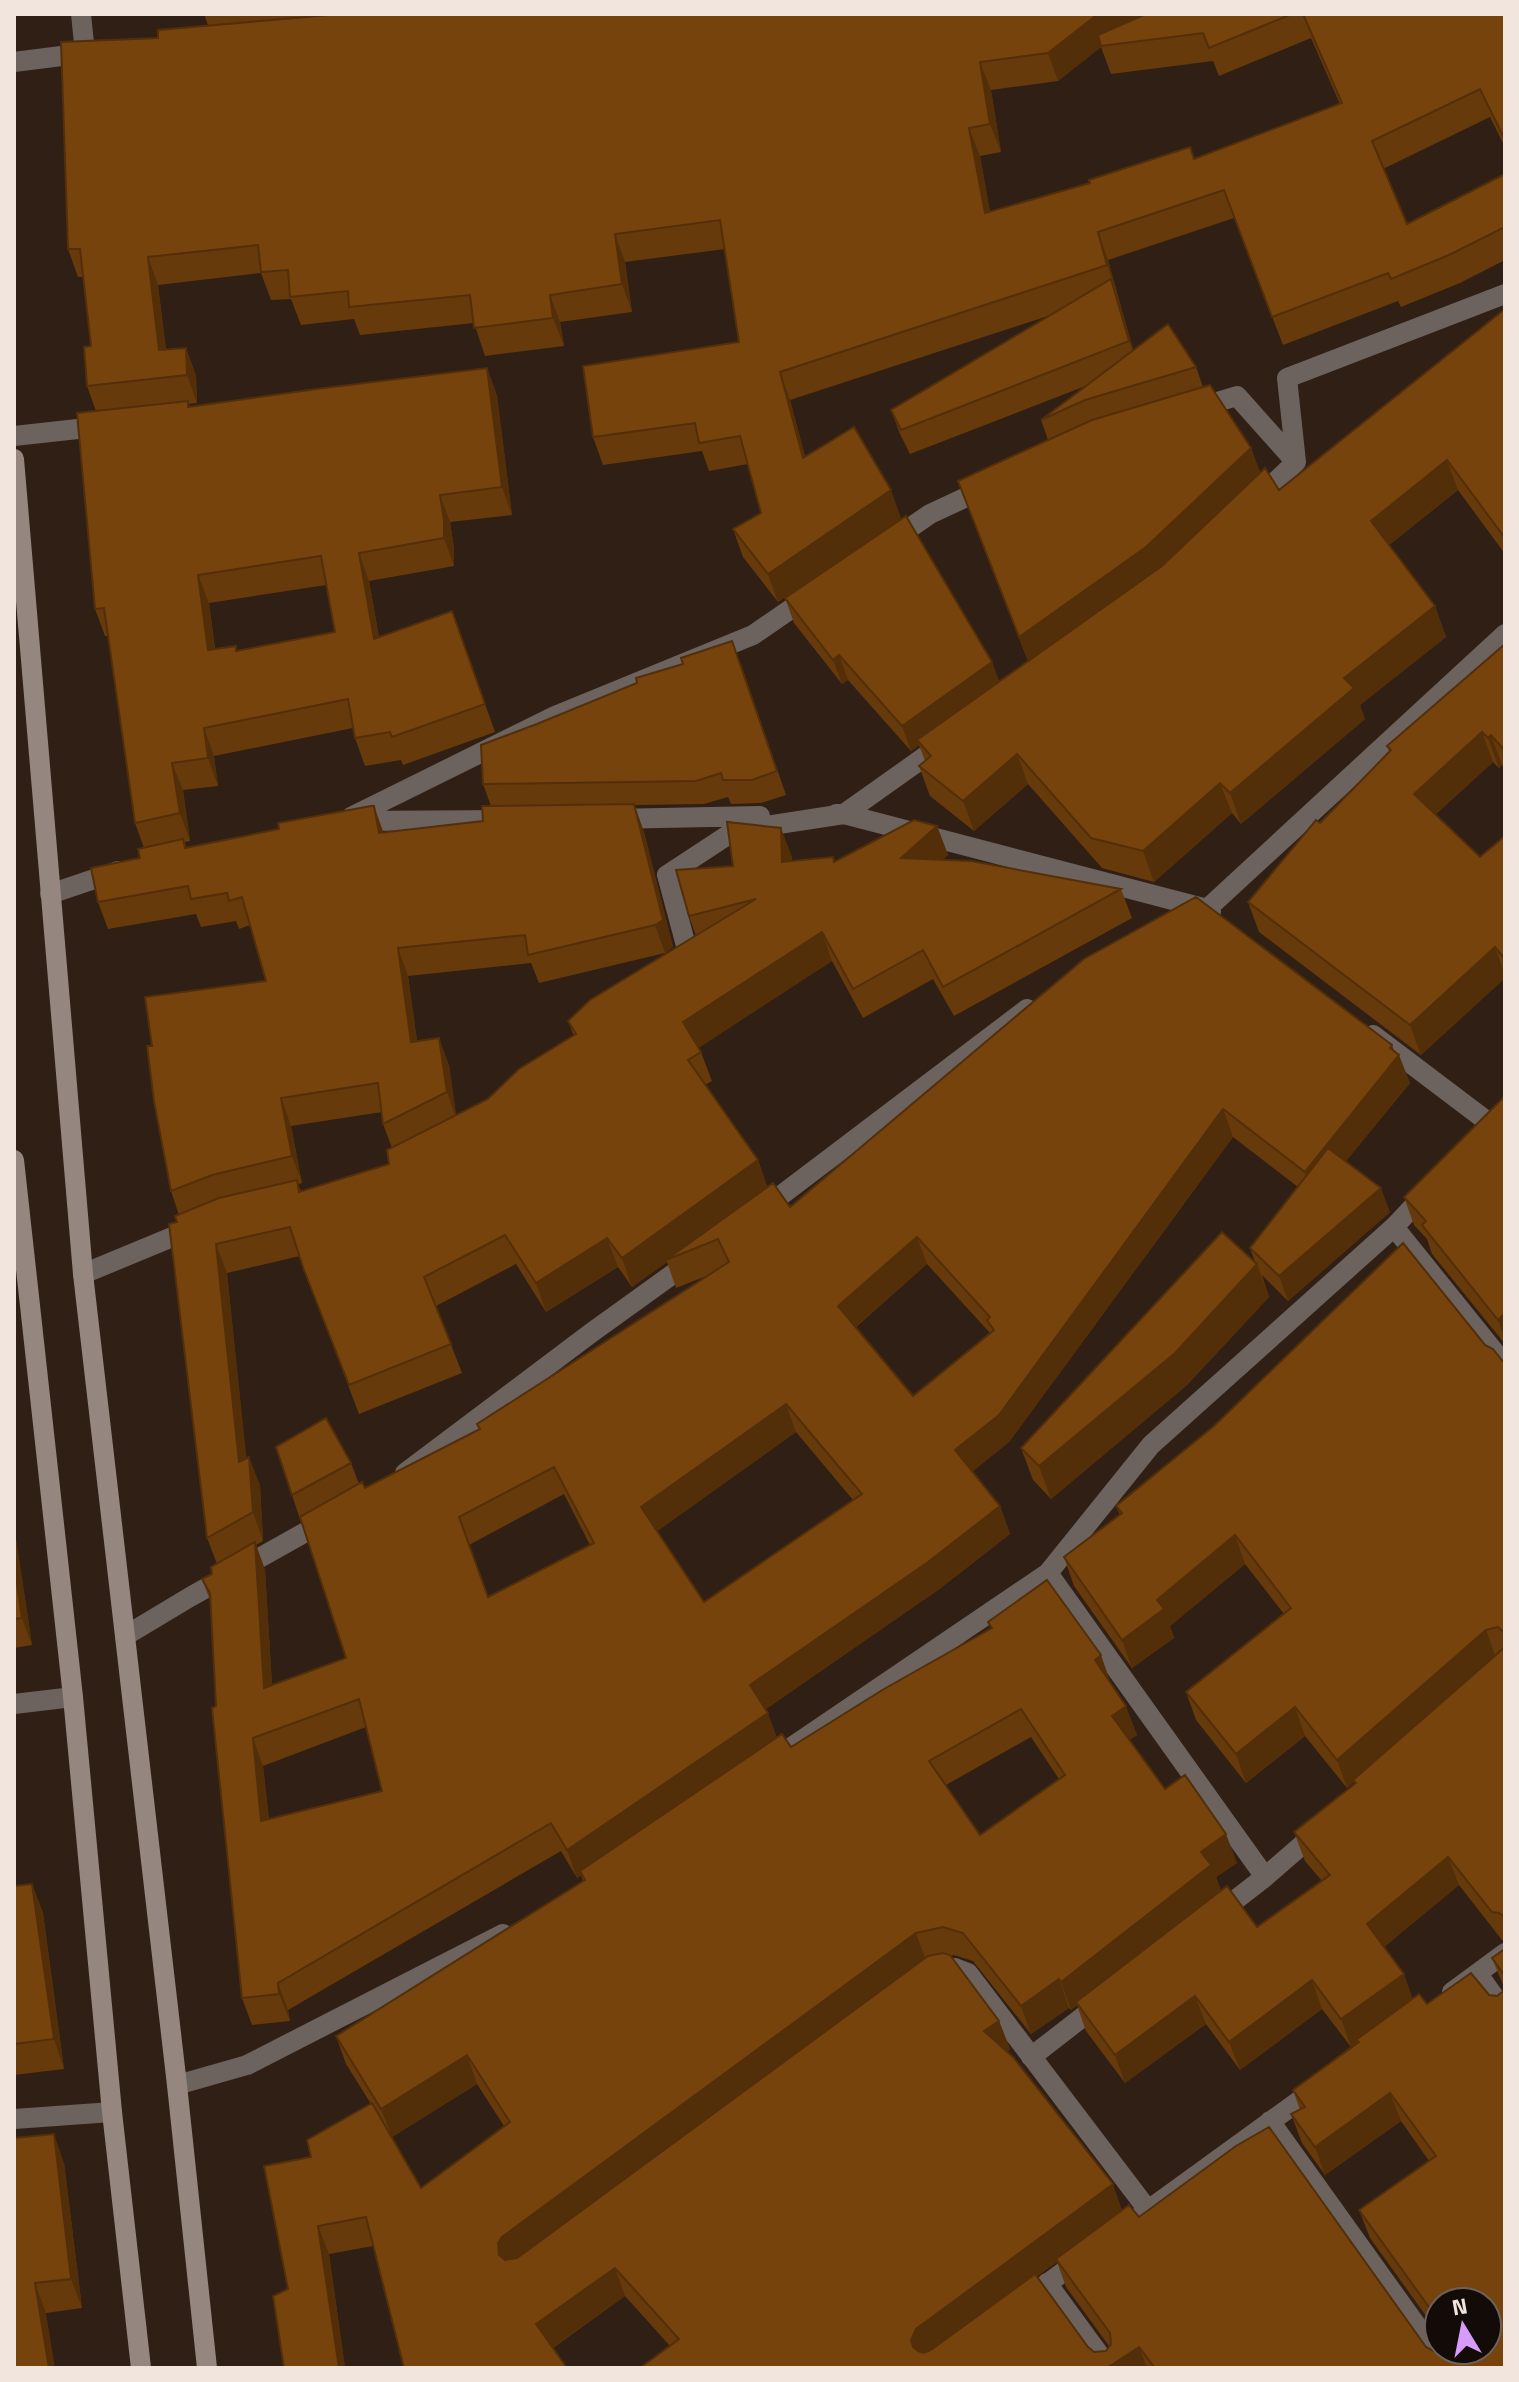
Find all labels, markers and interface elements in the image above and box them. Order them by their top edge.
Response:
north arrow [1423,2286,1503,2366]
text: N [1449,2288,1470,2324]

